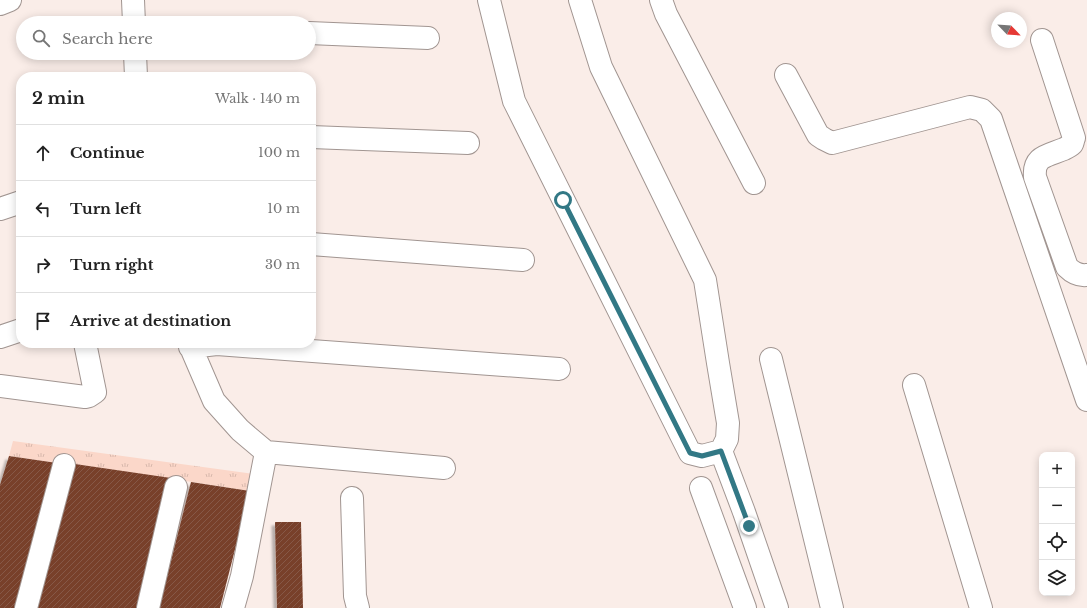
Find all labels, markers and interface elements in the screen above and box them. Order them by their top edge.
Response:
north arrow [991,12,1027,48]
search box [16,16,316,60]
icon: search [30,27,52,49]
text: Search here [62,29,153,48]
text: 2 min [32,88,85,109]
text: Walk · 140 m [215,90,300,107]
icon: ahead [32,142,54,164]
text: Continue [70,143,145,162]
text: 100 m [258,144,300,161]
route start [554,191,572,209]
icon: left [32,198,54,220]
text: Turn left [70,199,141,218]
text: 10 m [267,200,300,217]
icon: right [32,254,54,276]
text: Turn right [70,255,153,274]
text: 30 m [265,256,300,273]
icon: arrive [32,310,54,332]
text: Arrive at destination [70,311,231,330]
map controls [1039,452,1075,596]
button: + [1039,452,1075,488]
button: − [1039,488,1075,524]
route end [740,517,758,535]
button: locate [1039,524,1075,560]
button: layers [1039,560,1075,596]

